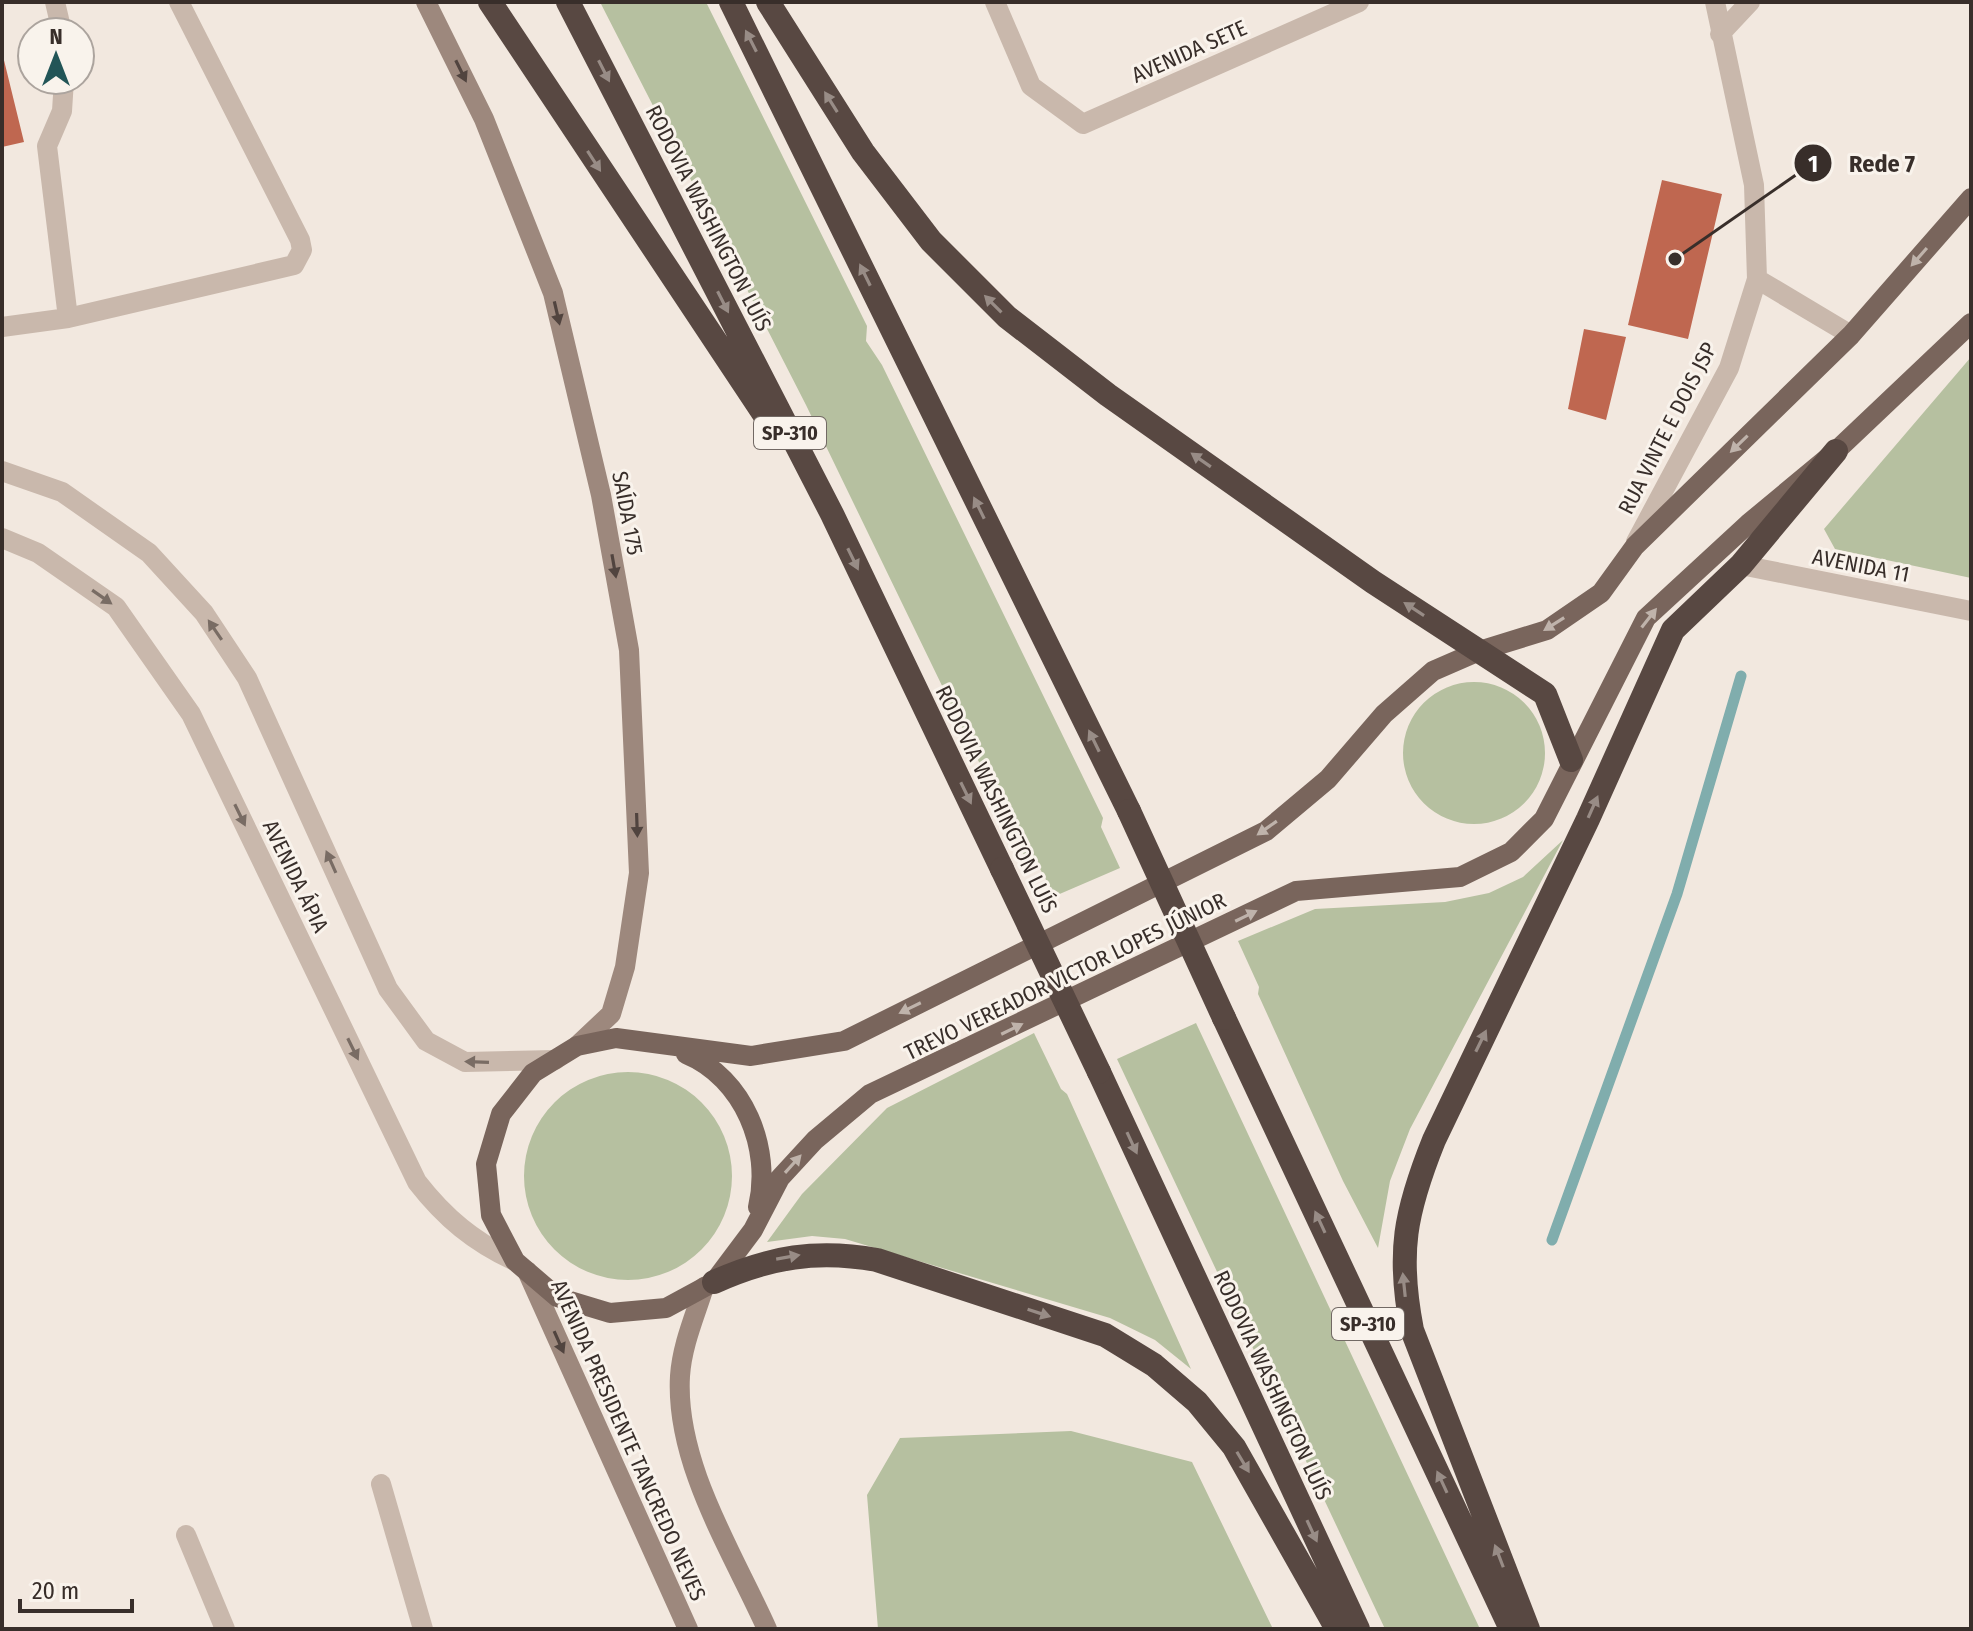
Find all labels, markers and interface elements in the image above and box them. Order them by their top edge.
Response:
street label: AVENIDA SETE [1128,14,1251,89]
north arrow [16,16,96,96]
text: N [49,23,63,50]
one-way arrow [745,29,758,52]
one-way arrow [454,60,468,83]
one-way arrow [597,60,610,83]
one-way arrow [824,91,838,113]
street label: RODOVIA WASHINGTON LUÍS [640,101,777,336]
callout: Rede 7 [1793,139,1931,187]
one-way arrow [586,150,601,172]
text: 1 [1808,150,1818,178]
text: Rede 7 [1849,150,1915,178]
one-way arrow [1911,247,1929,266]
one-way arrow [858,263,872,286]
one-way arrow [716,291,729,314]
one-way arrow [984,294,1003,313]
one-way arrow [552,300,564,325]
street label: RUA VINTE E DOIS JSP [1612,338,1723,519]
road number: SP-310 [754,417,826,449]
one-way arrow [1730,434,1749,453]
one-way arrow [1190,453,1211,468]
street label: SAÍDA 175 [606,469,649,557]
one-way arrow [973,497,986,520]
street label: AVENIDA 11 [1810,543,1912,588]
one-way arrow [846,547,860,571]
one-way arrow [608,554,620,579]
one-way arrow [92,589,113,604]
one-way arrow [1403,602,1425,616]
one-way arrow [1640,608,1656,628]
one-way arrow [1543,616,1566,631]
one-way arrow [207,619,222,640]
street label: RODOVIA WASHINGTON LUÍS [930,681,1064,918]
one-way arrow [1088,730,1101,753]
one-way arrow [959,782,973,805]
one-way arrow [1587,795,1600,818]
one-way arrow [233,803,247,827]
one-way arrow [631,813,644,838]
street label: AVENIDA ÁPIA [257,816,335,937]
one-way arrow [1257,820,1278,835]
one-way arrow [324,850,337,874]
street label: TREVO VEREADOR VICTOR LOPES JÚNIOR [900,887,1230,1066]
one-way arrow [1234,909,1257,923]
one-way arrow [899,1002,922,1015]
one-way arrow [1000,1022,1023,1036]
one-way arrow [1474,1029,1488,1053]
one-way arrow [346,1038,360,1061]
one-way arrow [464,1055,489,1068]
one-way arrow [1125,1131,1139,1155]
one-way arrow [784,1154,801,1174]
one-way arrow [1313,1210,1327,1233]
one-way arrow [776,1250,801,1262]
street label: RODOVIA WASHINGTON LUÍS [1207,1266,1338,1504]
one-way arrow [1398,1273,1411,1298]
street label: AVENIDA PRESIDENTE TANCREDO NEVES [545,1275,712,1605]
one-way arrow [1027,1307,1051,1319]
road number: SP-310 [1332,1308,1404,1340]
one-way arrow [552,1330,565,1354]
one-way arrow [1236,1451,1250,1473]
one-way arrow [1436,1471,1449,1494]
one-way arrow [1306,1519,1319,1543]
one-way arrow [1493,1544,1506,1568]
scale bar [20,1563,132,1613]
text: 20 m [32,1577,79,1605]

